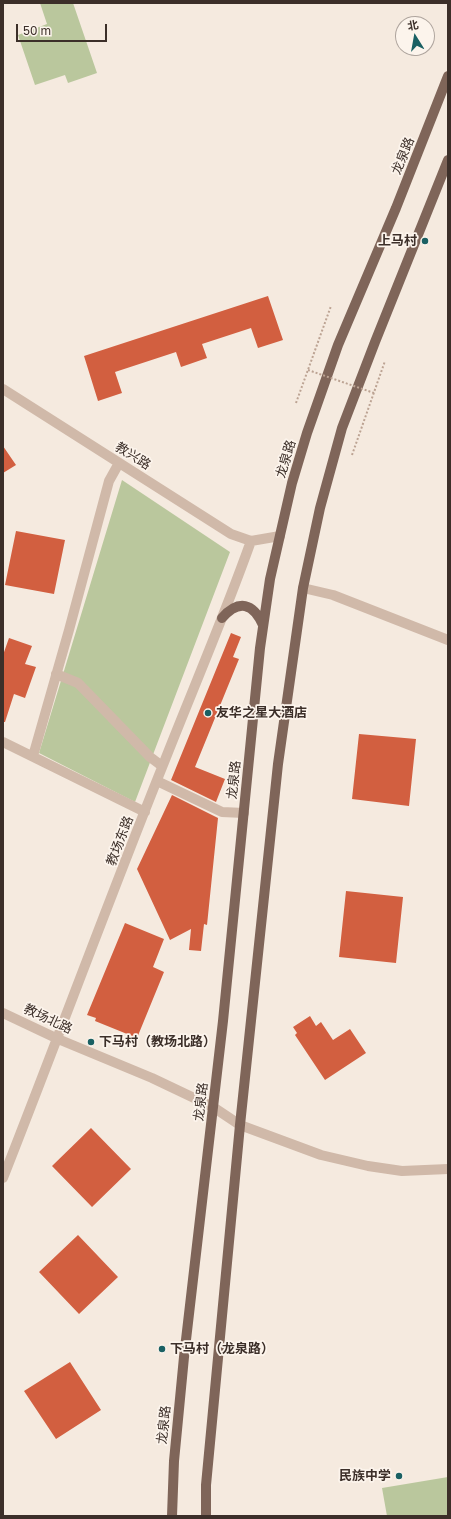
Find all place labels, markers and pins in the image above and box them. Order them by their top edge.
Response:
place label: 上马村 [378,233,417,249]
marker: 上马村 [420,236,430,246]
place label: 友华之星大酒店 [216,705,307,721]
marker: 友华之星大酒店 [203,708,213,718]
place label: 下马村（教场北路） [99,1034,216,1050]
marker: 下马村（教场北路） [86,1037,96,1047]
place label: 下马村（龙泉路） [170,1341,274,1357]
marker: 下马村（龙泉路） [157,1344,167,1354]
place label: 民族中学 [339,1468,391,1484]
marker: 民族中学 [394,1471,404,1481]

